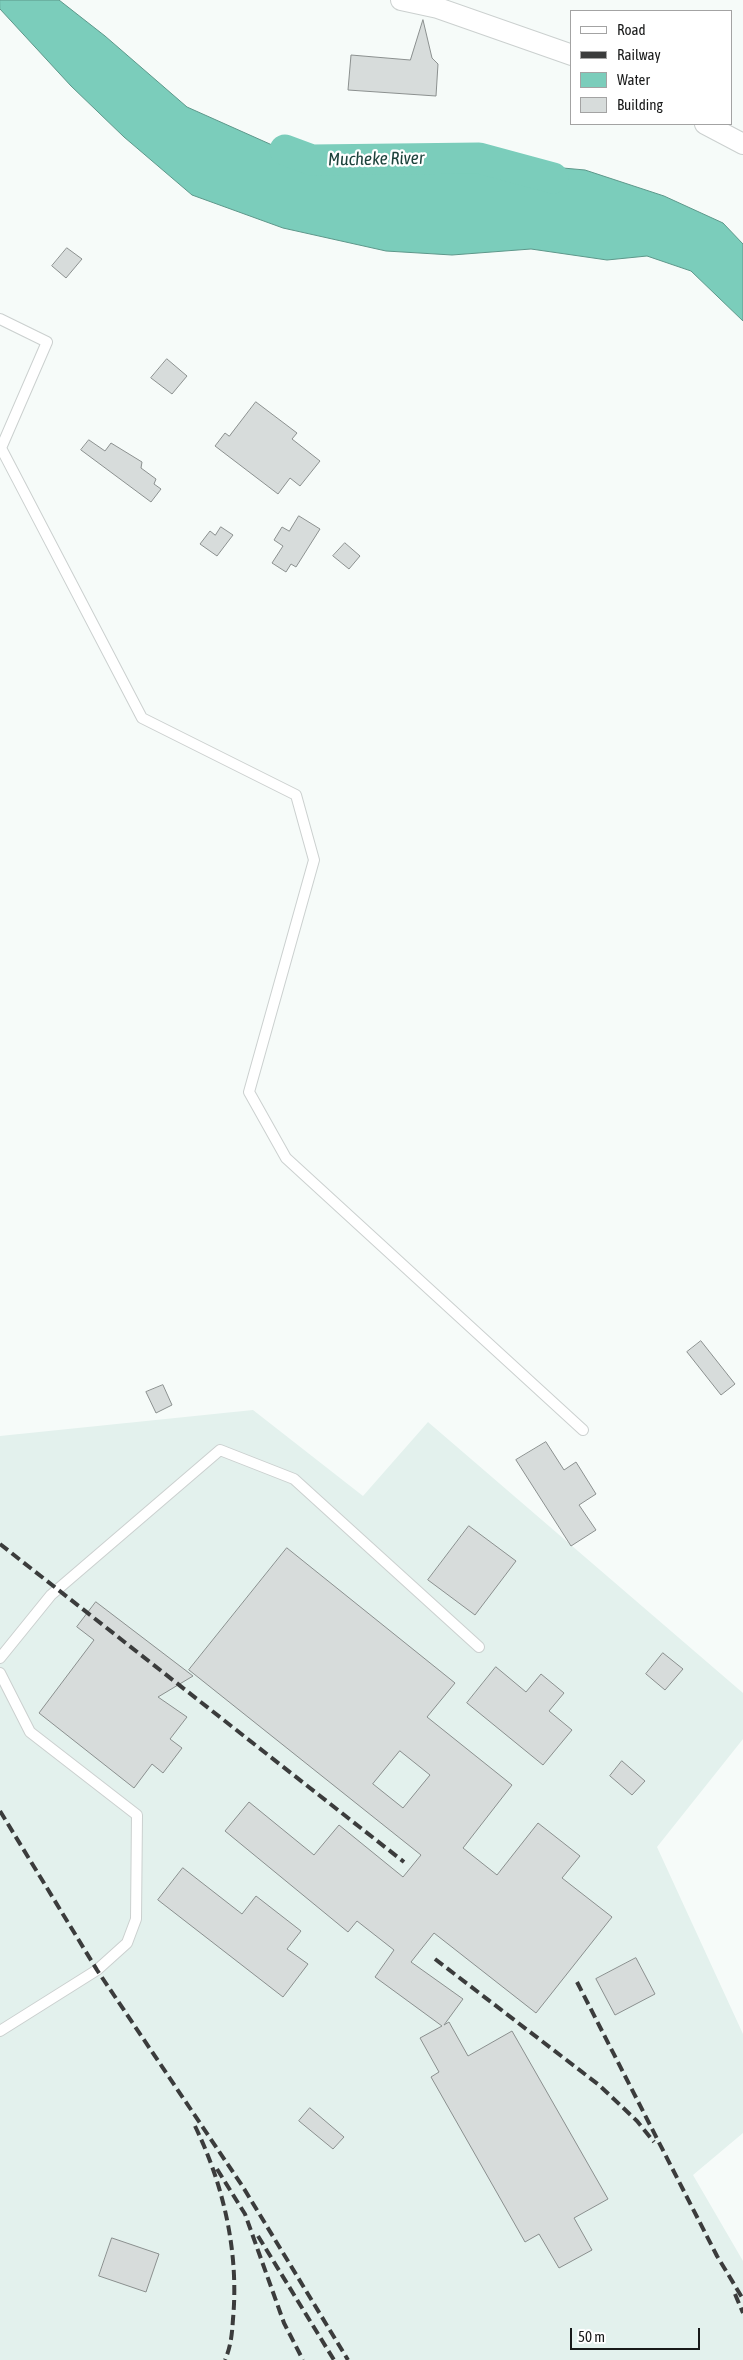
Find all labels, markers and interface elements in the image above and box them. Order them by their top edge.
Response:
legend [570,10,733,125]
text: Road [617,21,646,38]
text: Railway [617,46,661,63]
text: Water [617,71,650,88]
text: Building [617,96,663,113]
water label: Mucheke River [328,147,424,171]
scale bar [573,2318,703,2350]
text: 50 m [578,2328,605,2345]

